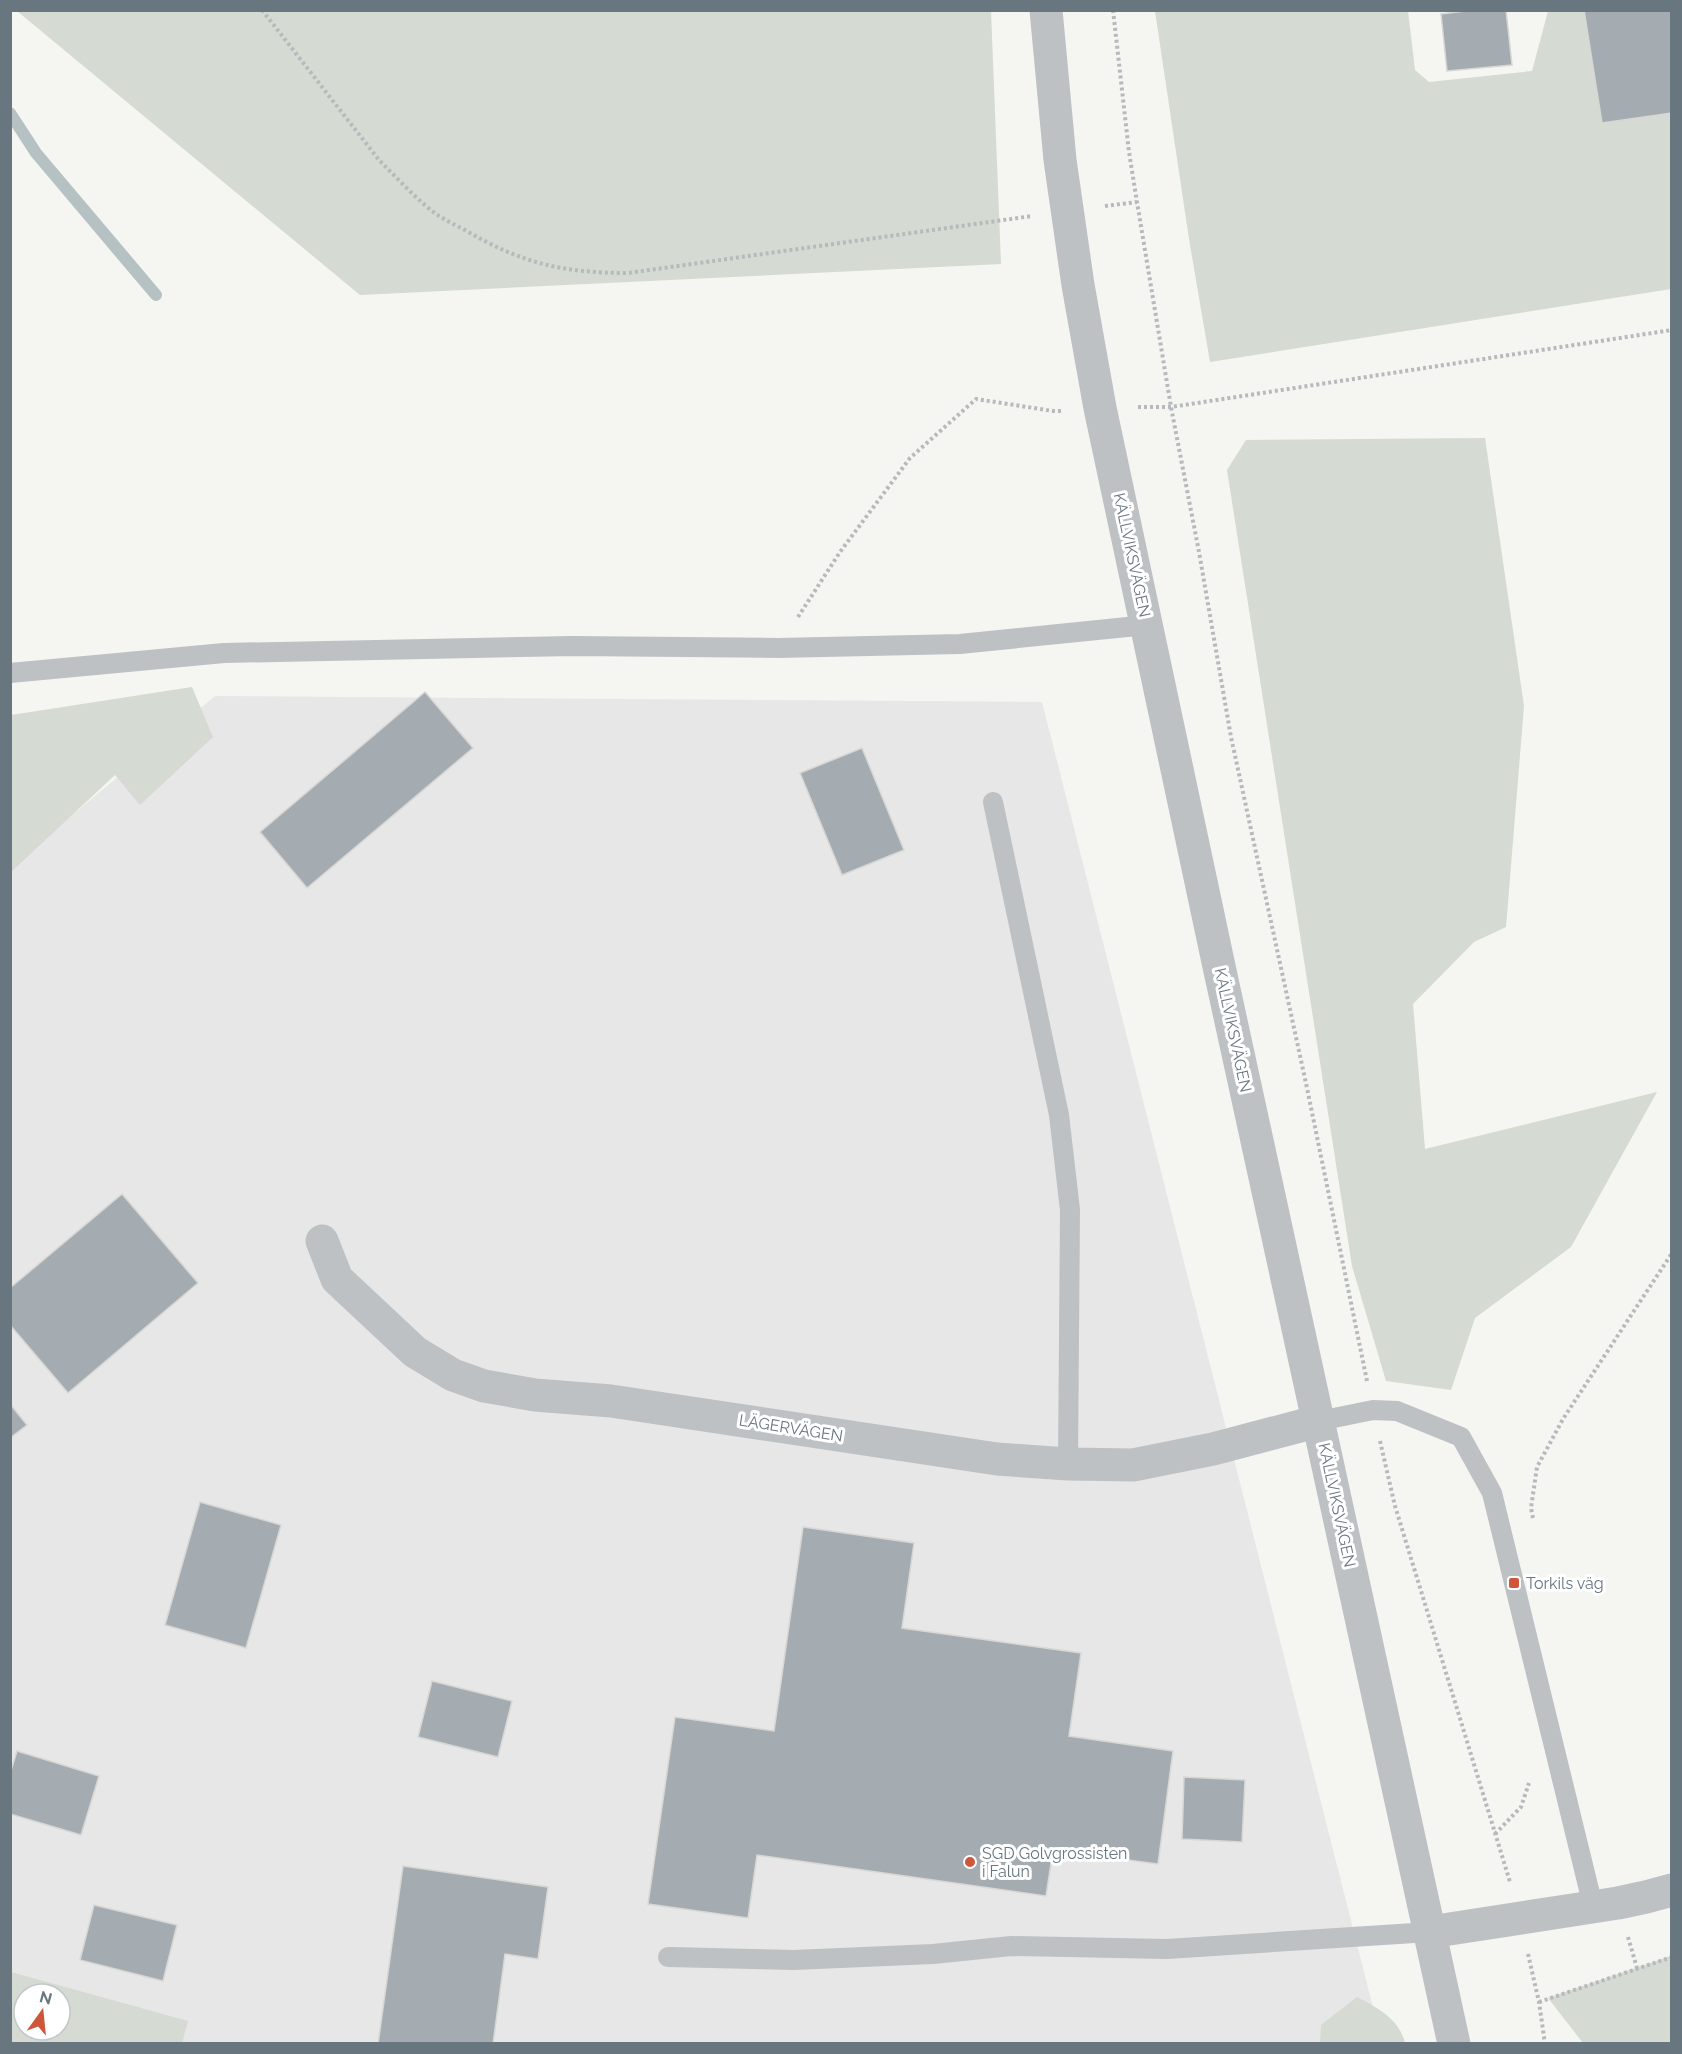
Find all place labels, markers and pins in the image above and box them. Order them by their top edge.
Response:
place label: Torkils väg [1526,1574,1604,1593]
marker: Torkils väg [1507,1576,1521,1590]
place label: SGD Golvgrossisten i Falun [982,1844,1127,1881]
marker: SGD Golvgrossisten i Falun [963,1855,977,1869]

